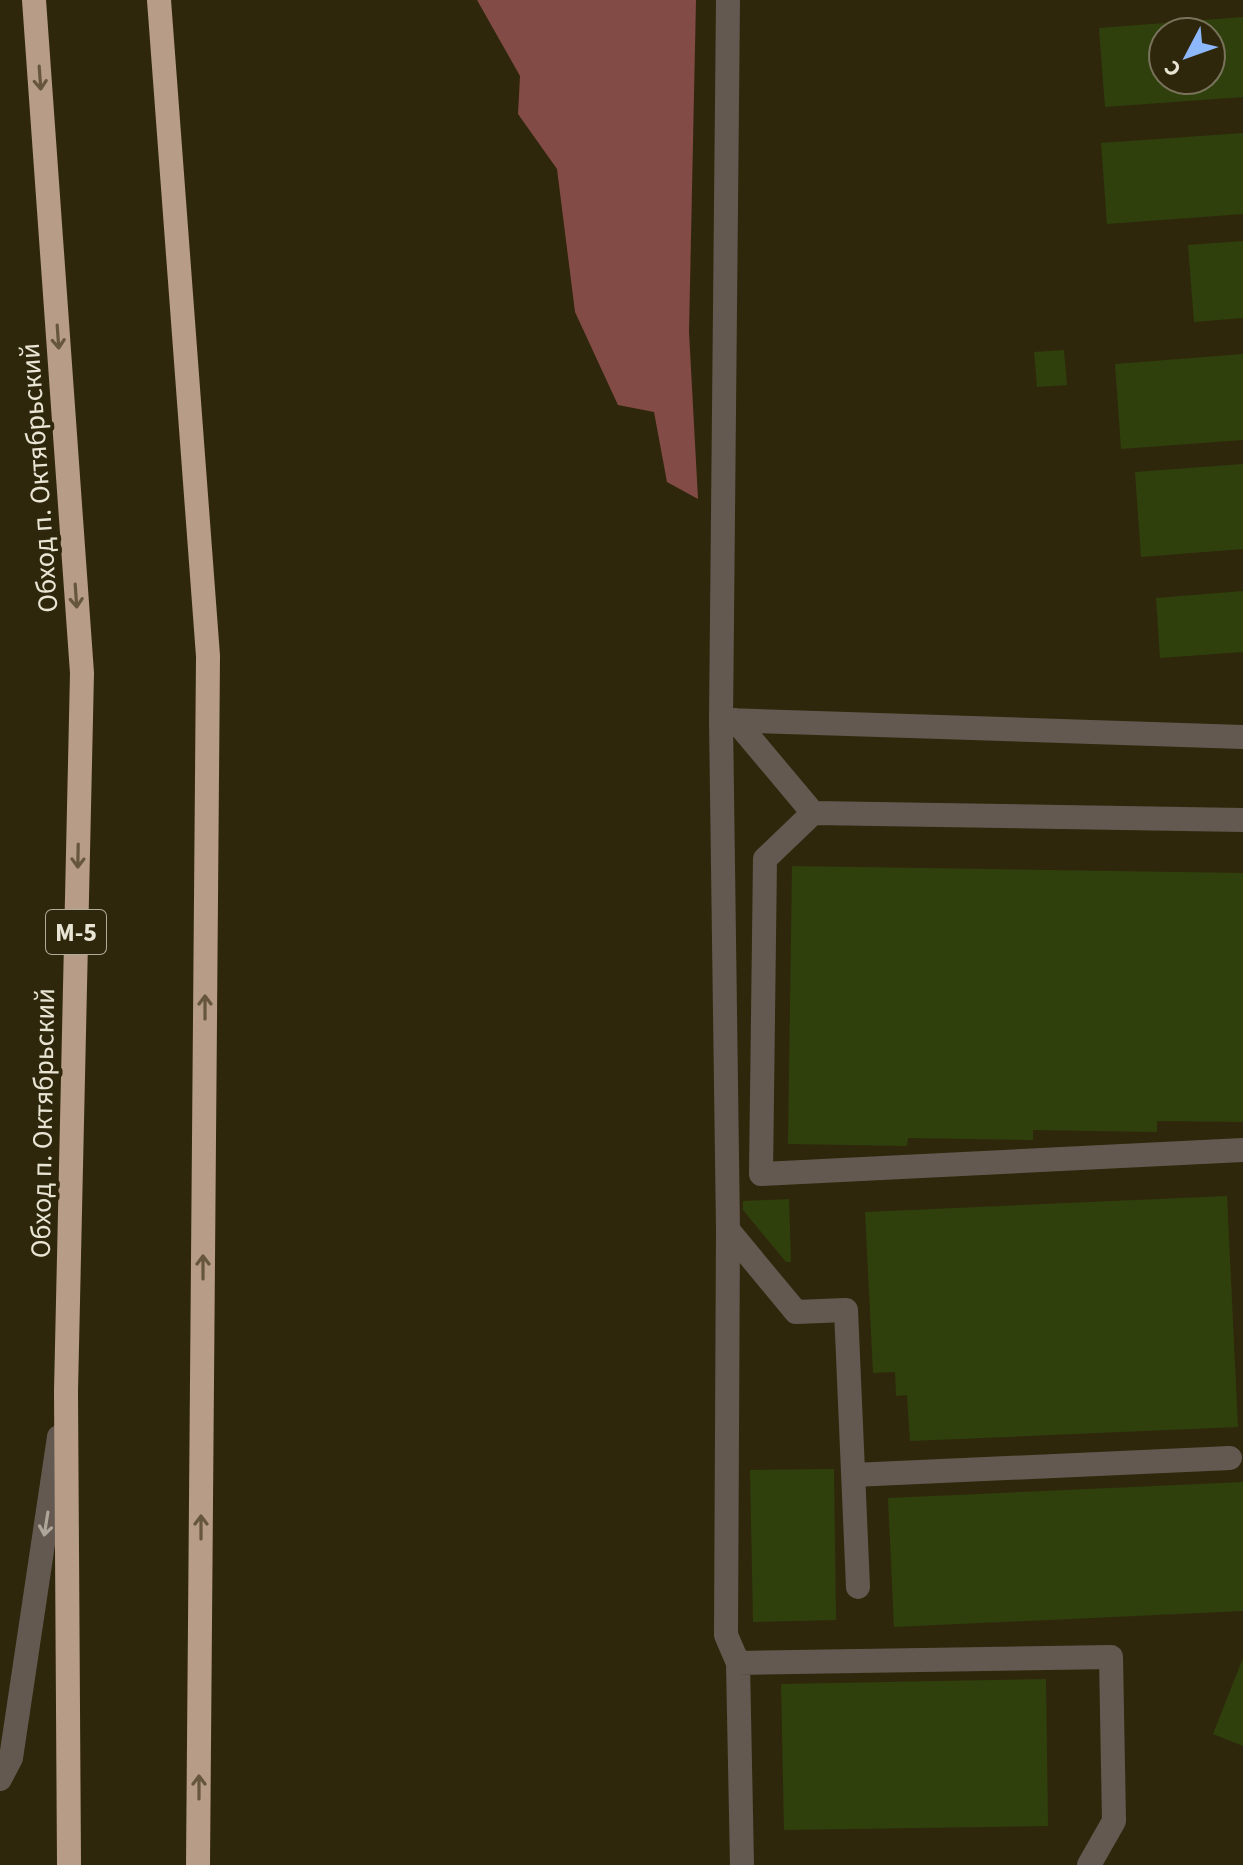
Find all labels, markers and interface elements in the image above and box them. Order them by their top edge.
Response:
north arrow [1147,16,1227,96]
text: С [1156,53,1189,84]
one-way arrow [32,64,47,91]
one-way arrow [51,323,66,350]
street label: Обход п. Октябрьский [10,342,68,614]
one-way arrow [69,583,84,609]
one-way arrow [70,842,85,869]
road number: М-5 [46,910,106,954]
street label: Обход п. Октябрьский [21,988,65,1258]
one-way arrow [197,994,213,1021]
one-way arrow [195,1254,211,1281]
one-way arrow [38,1510,53,1536]
one-way arrow [193,1514,209,1541]
one-way arrow [191,1774,207,1801]

